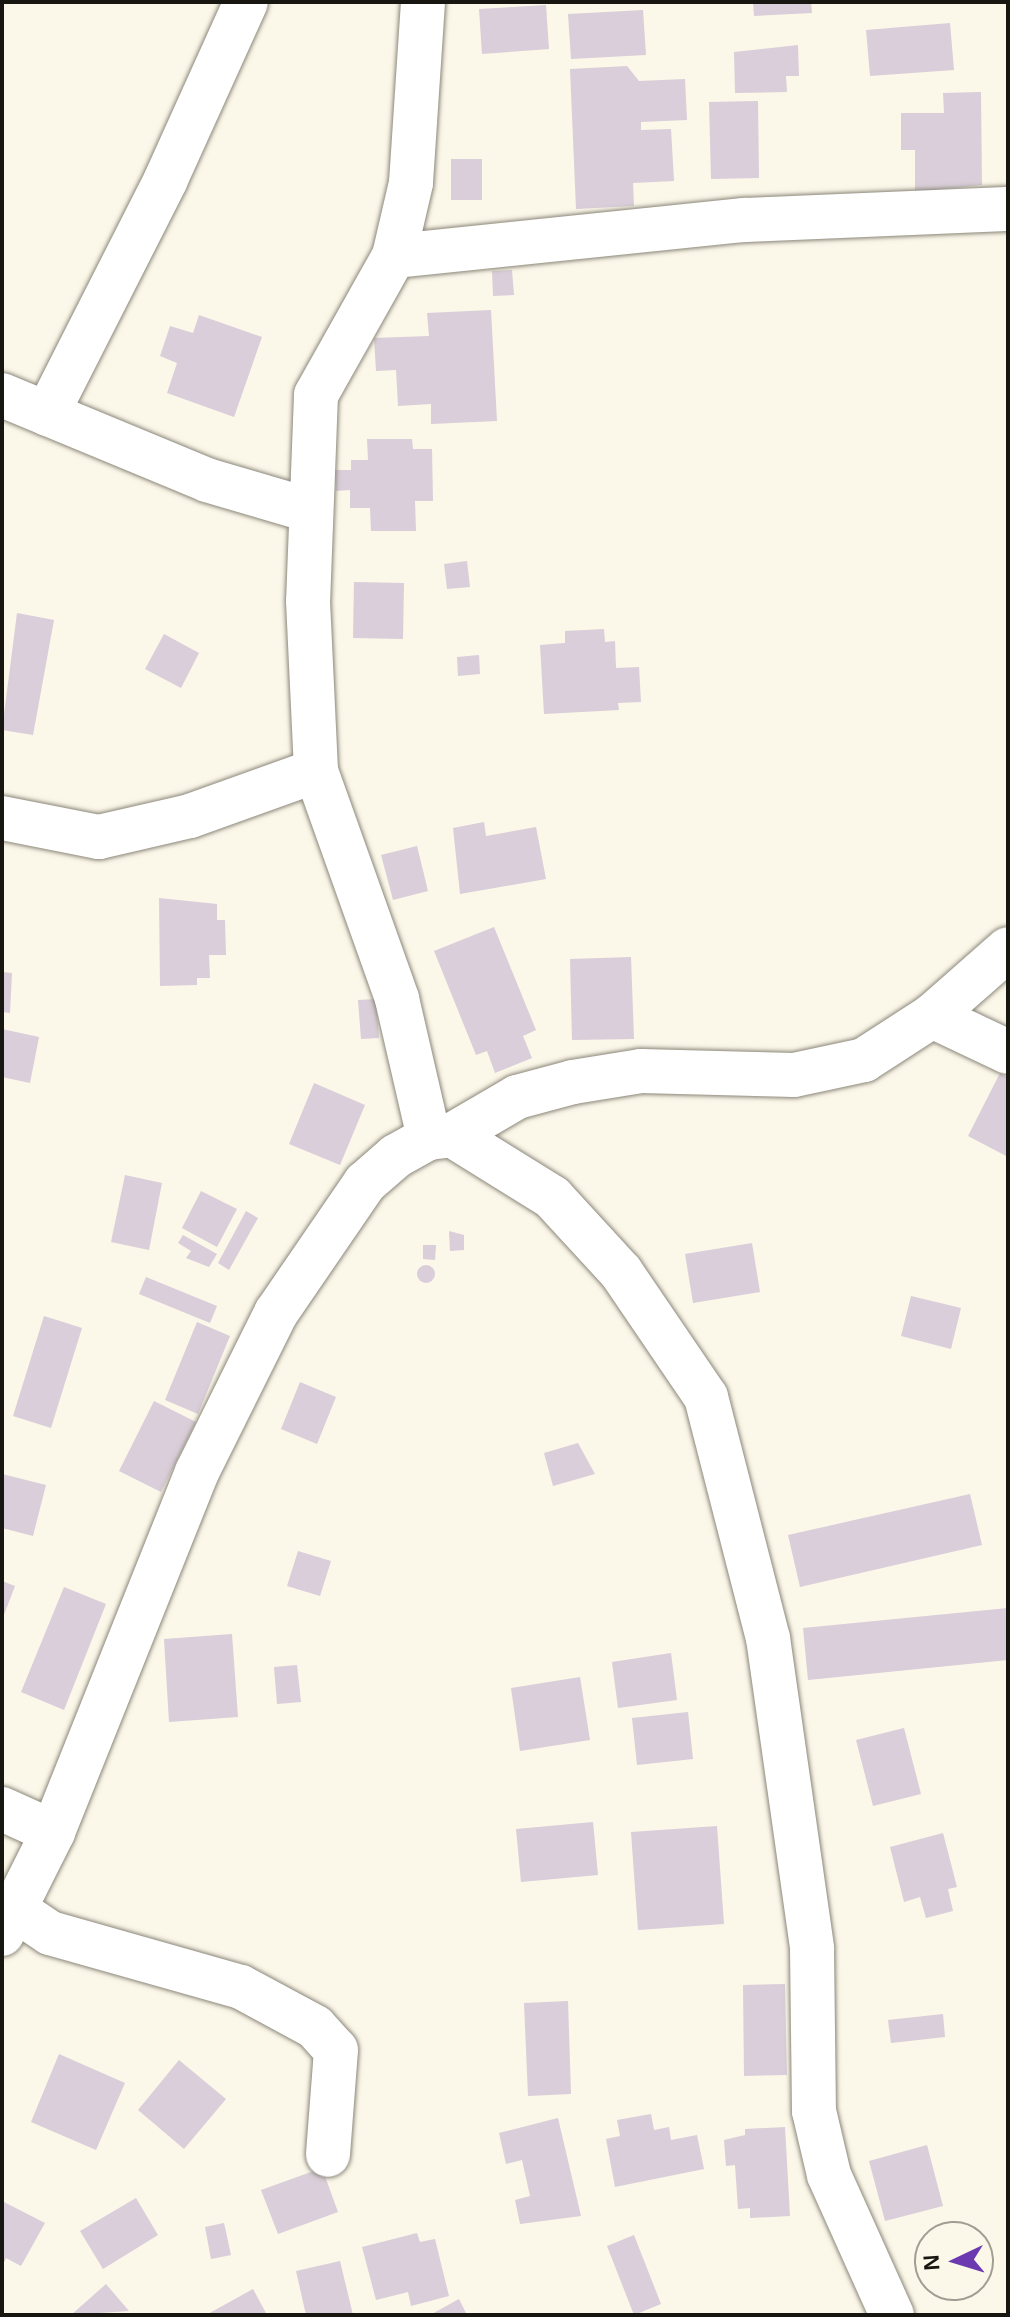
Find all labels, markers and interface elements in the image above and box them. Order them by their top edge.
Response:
north arrow [914,2221,994,2301]
text: N [919,2254,945,2271]

